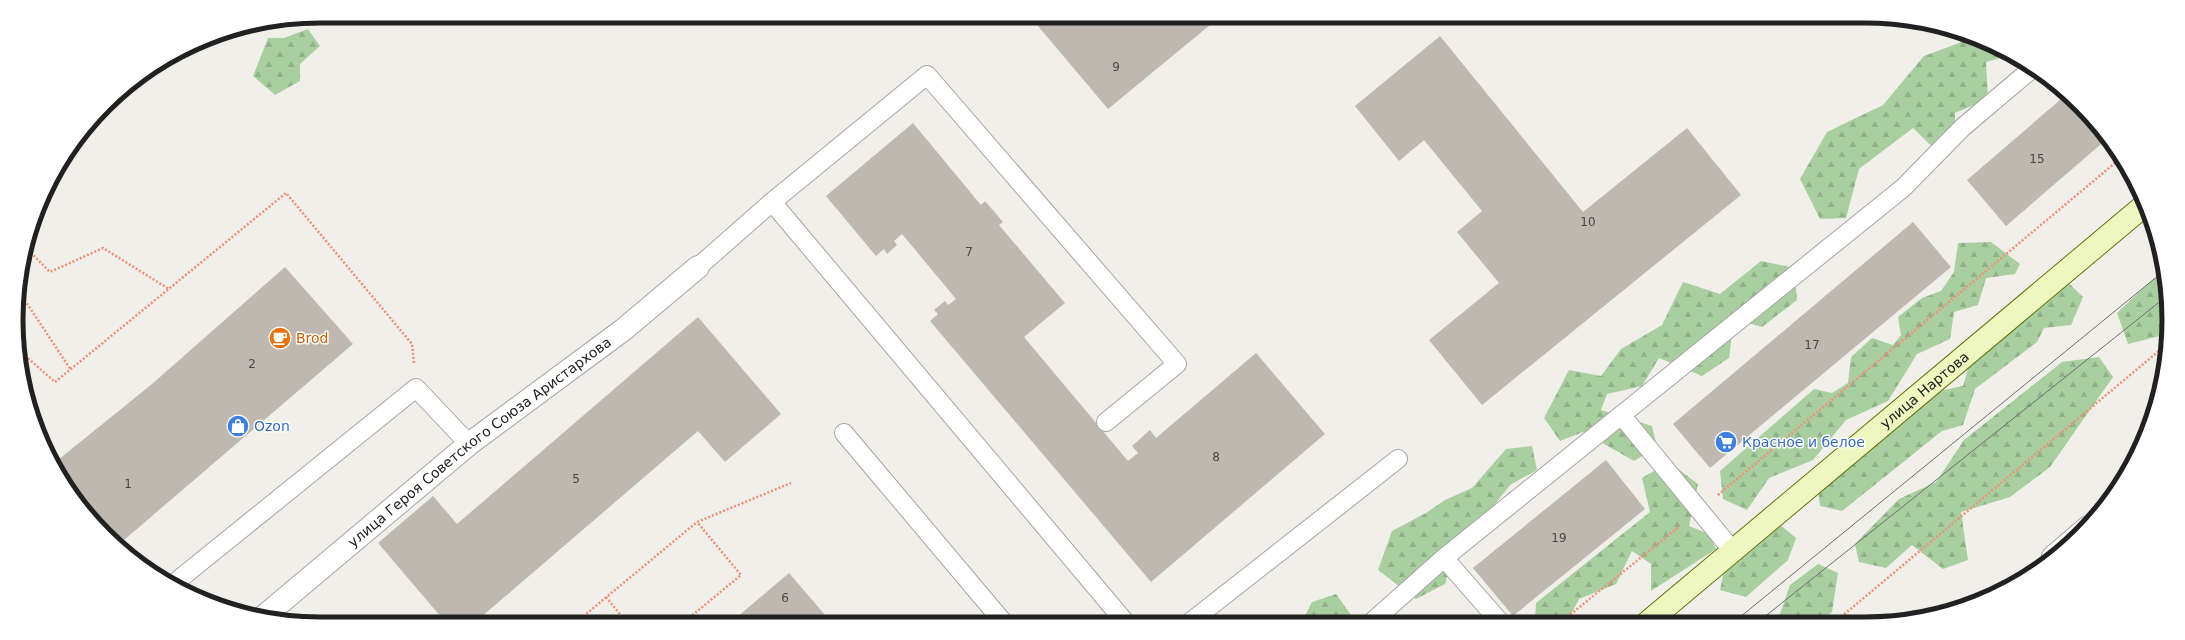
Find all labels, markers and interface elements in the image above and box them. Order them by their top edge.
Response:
house number: 9 [1112,60,1120,74]
house number: 15 [2029,152,2045,166]
house number: 10 [1580,215,1596,229]
house number: 7 [965,245,973,259]
cafe icon: Brod [267,325,293,351]
place label: Brod [296,330,329,346]
street label: улица Героя Советского Союза Аристархова [345,334,614,550]
house number: 17 [1804,338,1820,352]
street label: улица Нартова [1877,348,1972,432]
house number: 2 [248,357,256,371]
shop icon: Ozon [225,413,251,439]
place label: Ozon [254,418,290,434]
supermarket icon: Красное и белое [1713,429,1739,455]
place label: Красное и белое [1742,434,1865,450]
house number: 8 [1212,450,1220,464]
house number: 5 [572,472,580,486]
house number: 1 [124,477,132,491]
house number: 19 [1551,531,1567,545]
house number: 6 [781,591,789,605]

